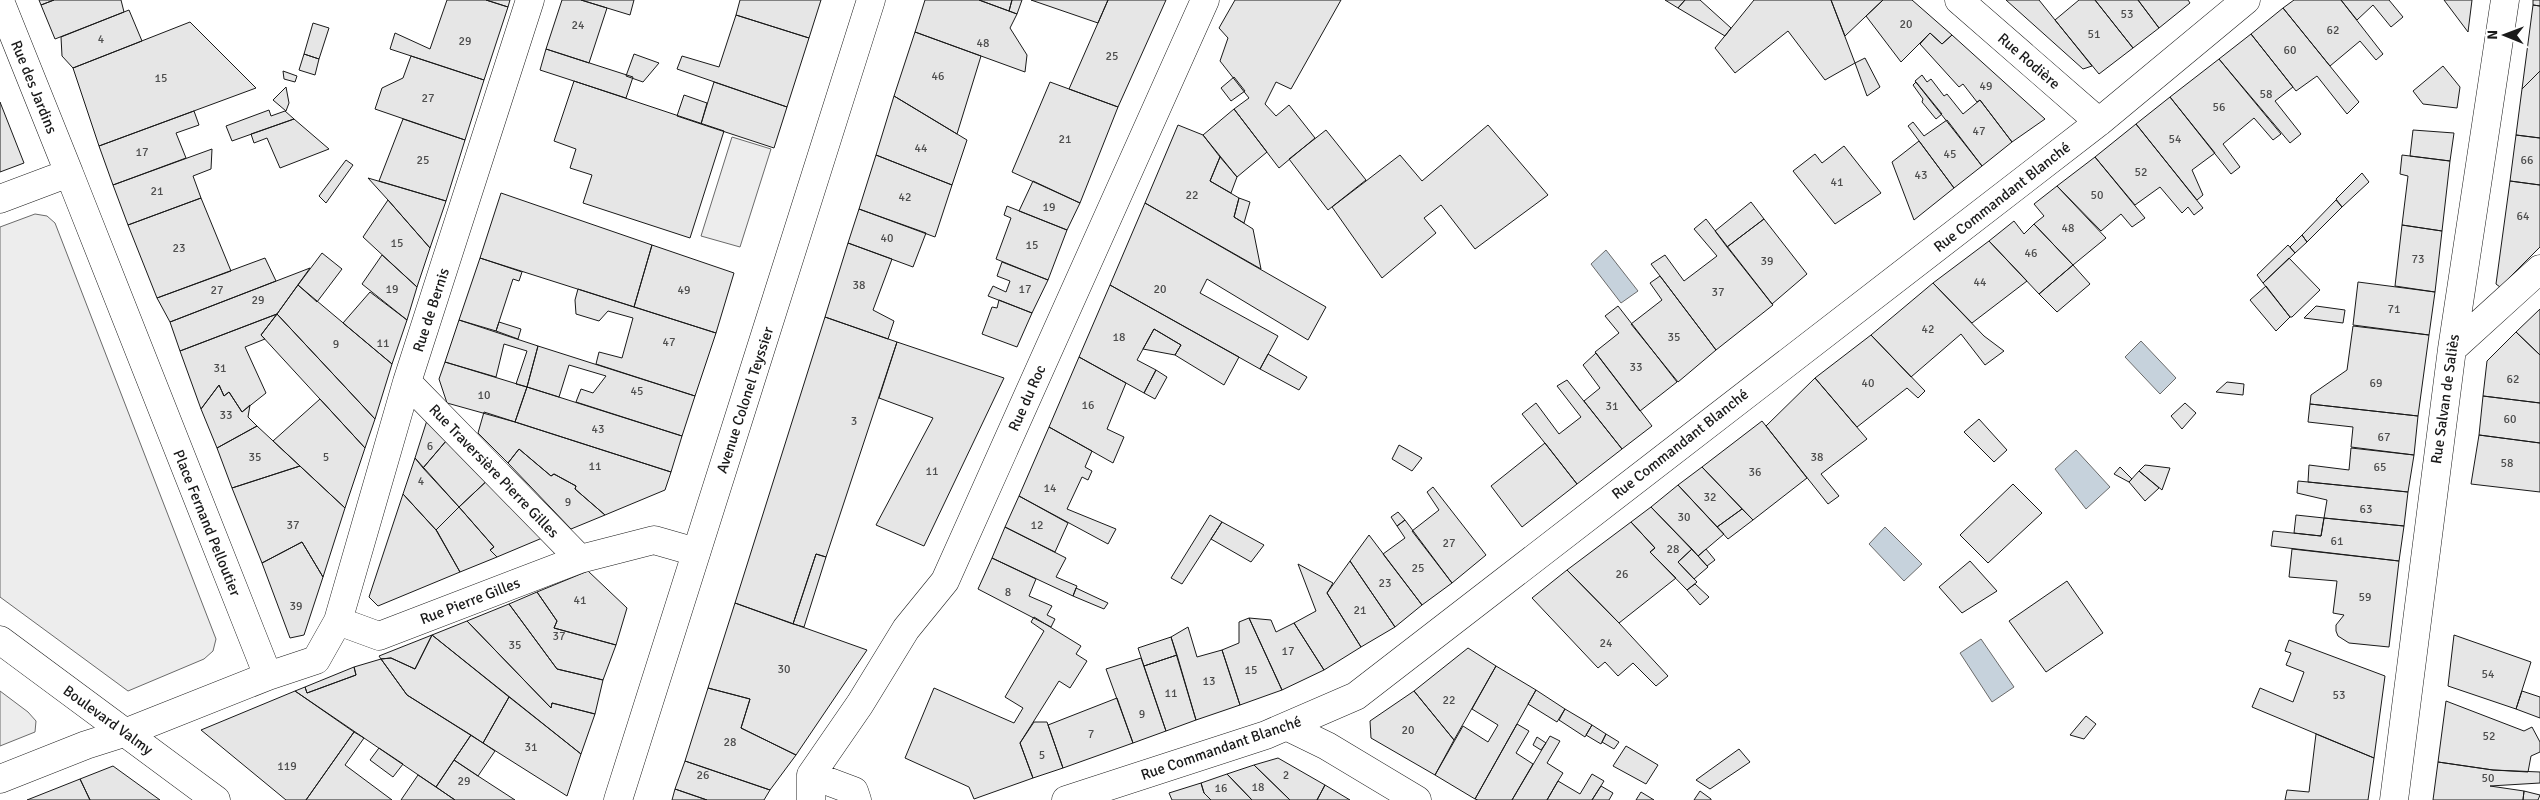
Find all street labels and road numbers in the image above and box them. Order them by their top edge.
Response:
street label: Rue Rodière [1994,29,2064,93]
street label: Rue des Jardins [7,38,61,137]
street label: Rue Commandant Blanché [1930,138,2074,256]
street label: Rue de Bernis [409,265,453,354]
street label: Avenue Colonel Teyssier [713,324,777,476]
street label: Rue Salvan de Saliès [2427,333,2463,465]
street label: Rue du Roc [1004,362,1050,434]
street label: Rue Commandant Blanché [1608,385,1752,503]
street label: Rue Traversière Pierre Gilles [425,400,563,542]
street label: Place Fernand Pelloutier [169,447,245,599]
street label: Rue Pierre Gilles [417,574,523,628]
street label: Boulevard Valmy [60,681,156,759]
street label: Rue Commandant Blanché [1138,712,1304,784]

